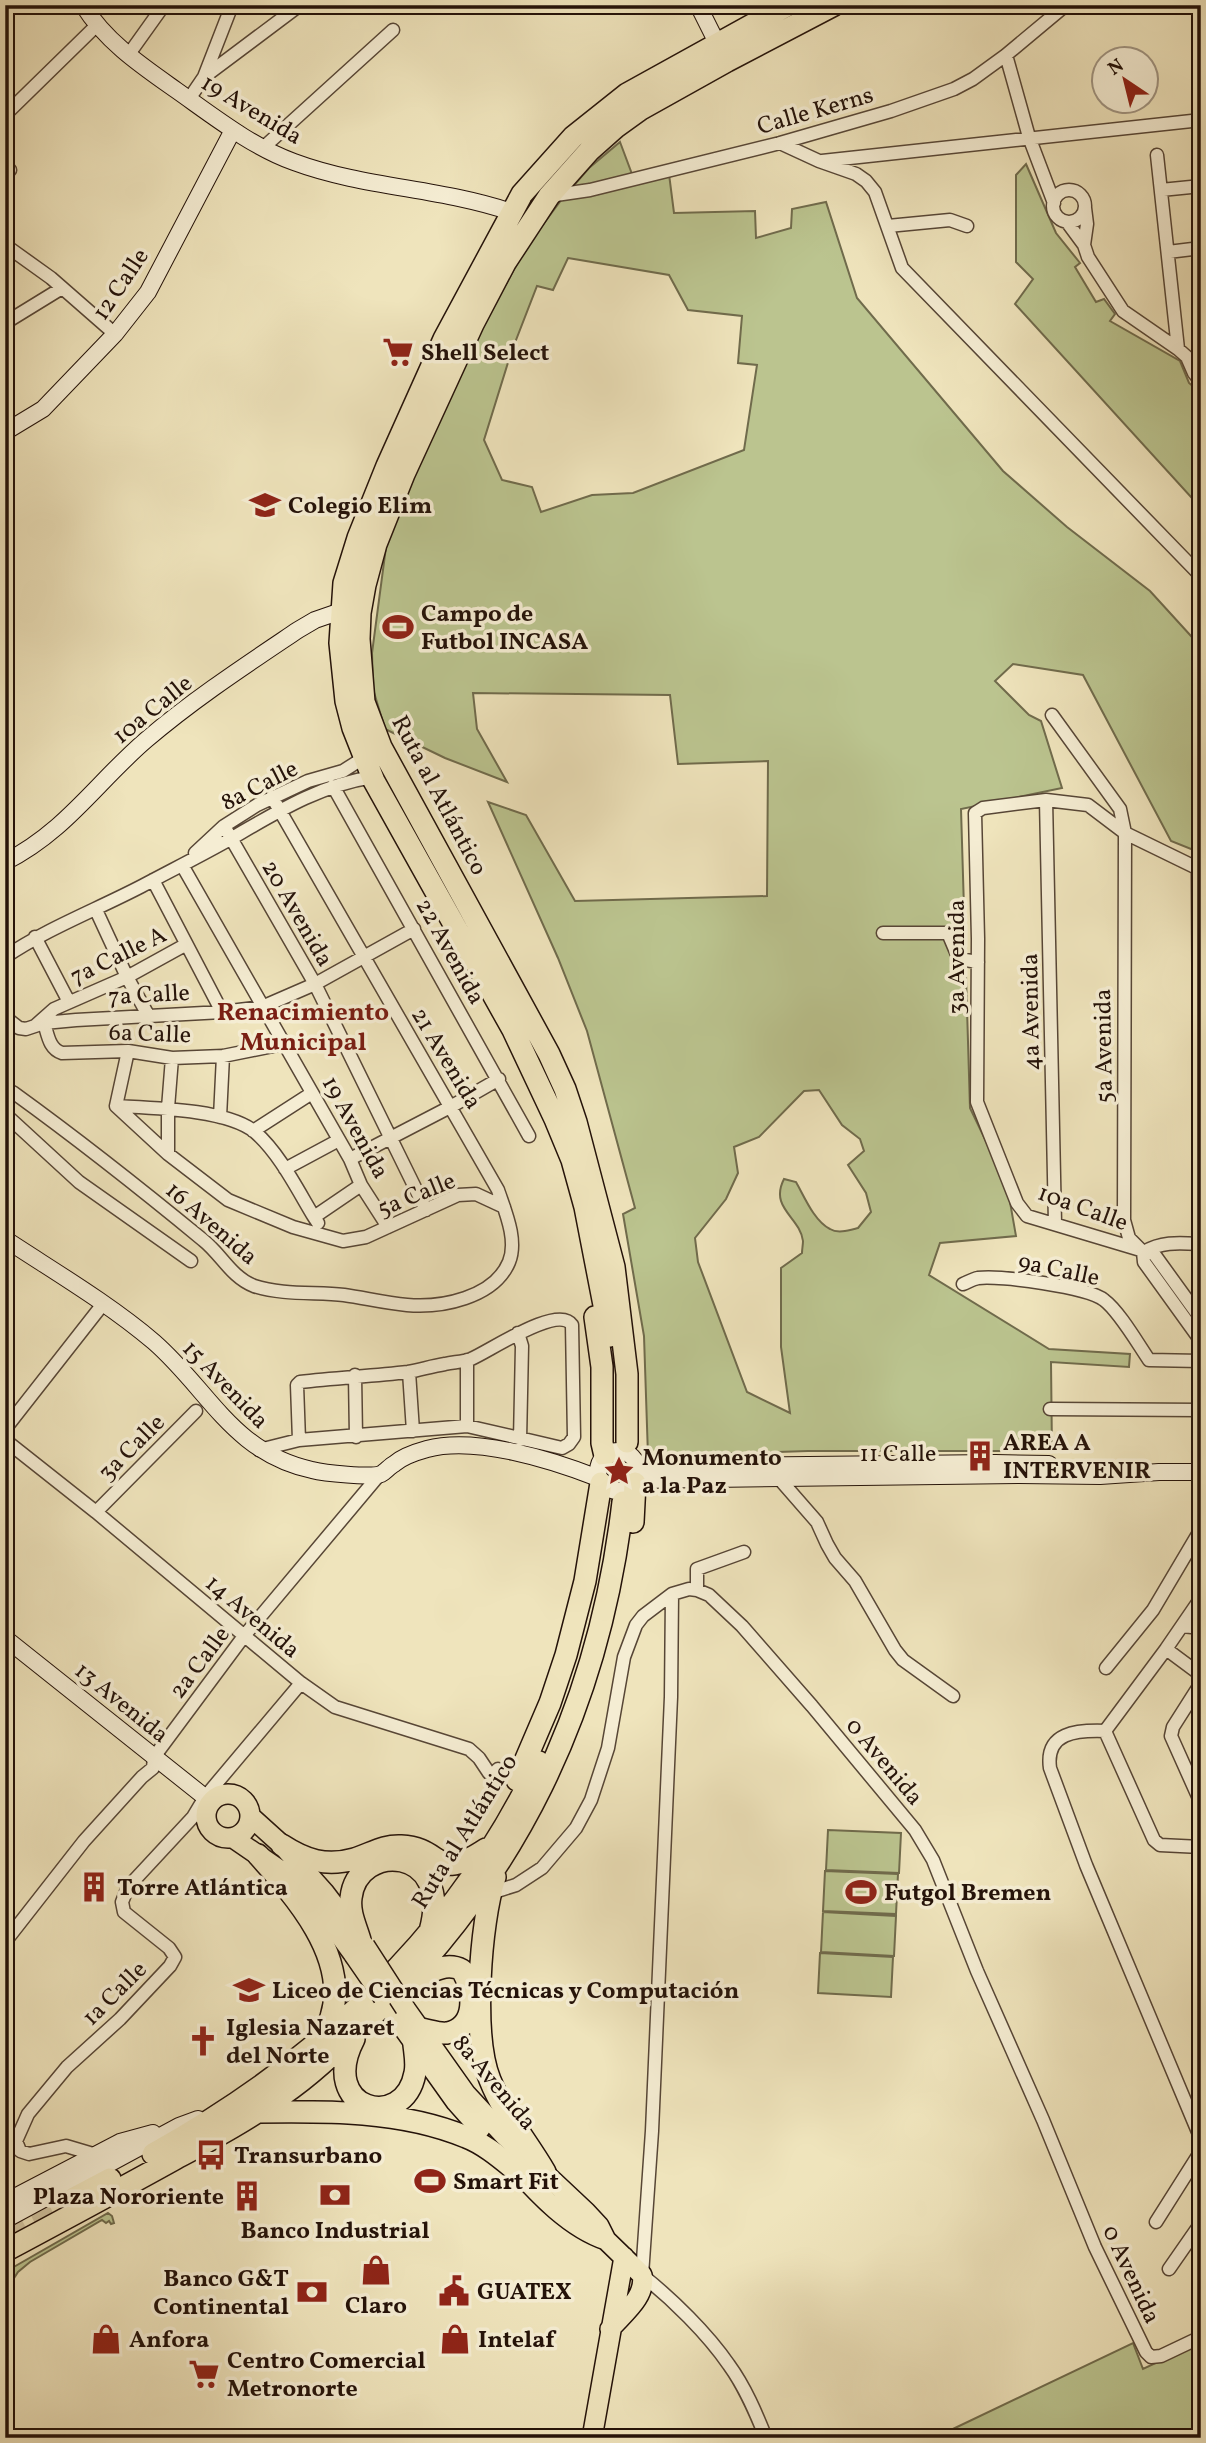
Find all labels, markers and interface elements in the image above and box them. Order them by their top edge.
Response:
north arrow [1090,46,1160,116]
text: N [1103,53,1130,82]
street label: 19 Avenida [194,67,308,154]
street label: Calle Kerns [753,79,878,145]
street label: 12 Calle [85,242,158,328]
supermarket icon: Shell Select [381,335,415,369]
place label: Shell Select [421,337,549,371]
school or university icon: Colegio Elim [248,488,282,522]
place label: Colegio Elim [288,490,432,524]
place label: Campo de Futbol INCASA [421,598,588,660]
sports icon: Campo de Futbol INCASA [381,610,415,644]
street label: 10a Calle [106,668,200,753]
street label: Ruta al Atlántico [382,710,495,882]
street label: 8a Calle [216,753,304,821]
street label: 20 Avenida [252,854,341,974]
street label: 22 Avenida [406,893,492,1011]
street label: 3a Avenida [941,899,975,1015]
street label: 7a Calle A [65,919,173,995]
street label: 4a Avenida [1014,953,1050,1071]
street label: 7a Calle [107,977,191,1015]
street label: 5a Avenida [1087,988,1123,1104]
district label: Renacimiento Municipal [217,995,389,1061]
street label: 21 Avenida [402,1002,489,1116]
street label: 6a Calle [108,1017,192,1053]
street label: 19 Avenida [312,1070,396,1186]
street label: 5a Calle [373,1165,461,1227]
street label: 16 Avenida [157,1175,264,1274]
street label: 10a Calle [1032,1177,1132,1241]
street label: 9a Calle [1015,1246,1102,1296]
street label: 15 Avenida [173,1333,276,1437]
street label: 3a Calle [91,1407,174,1490]
place label: AREA A INTERVENIR [1003,1427,1151,1489]
street label: 11 Calle [860,1438,936,1472]
building icon: AREA A INTERVENIR [963,1439,997,1473]
place label: Monumento a la Paz [642,1442,782,1504]
place icon: Monumento a la Paz [602,1454,636,1488]
street label: 14 Avenida [197,1568,307,1667]
street label: 2a Calle [162,1620,239,1707]
street label: 13 Avenida [66,1655,175,1752]
street label: 0 Avenida [837,1711,930,1814]
street label: Ruta al Atlántico [404,1748,527,1916]
building icon: Torre Atlántica [77,1870,111,1904]
place label: Torre Atlántica [117,1872,288,1906]
sports icon: Futgol Bremen [844,1875,878,1909]
place label: Futgol Bremen [884,1877,1052,1911]
street label: 1a Calle [75,1954,156,2035]
school or university icon: Liceo de Ciencias Técnicas y Computación [232,1973,266,2007]
place label: Liceo de Ciencias Técnicas y Computación [272,1975,739,2009]
place label: Iglesia Nazaret del Norte [226,2012,395,2074]
church icon: Iglesia Nazaret del Norte [186,2024,220,2058]
street label: 8a Avenida [443,2028,544,2138]
bus stop icon: Transurbano [194,2138,228,2172]
place label: Transurbano [234,2140,382,2174]
sports icon: Smart Fit [413,2164,447,2198]
place label: Smart Fit [453,2166,559,2200]
bank icon: Banco Industrial [318,2178,352,2212]
building icon: Plaza Nororiente [230,2179,264,2213]
place label: Plaza Nororiente [33,2181,224,2215]
place label: Banco Industrial [240,2215,430,2249]
street label: 0 Avenida [1092,2220,1168,2330]
shop icon: Claro [359,2253,393,2287]
place label: Banco G&T Continental [153,2263,289,2325]
public building icon: GUATEX [437,2274,471,2308]
bank icon: Banco G&T Continental [295,2275,329,2309]
place label: GUATEX [477,2276,572,2310]
place label: Claro [345,2290,407,2324]
shop icon: Anfora [89,2322,123,2356]
shop icon: Intelaf [438,2322,472,2356]
place label: Anfora [129,2324,209,2358]
place label: Intelaf [478,2324,557,2358]
place label: Centro Comercial Metronorte [227,2345,426,2407]
supermarket icon: Centro Comercial Metronorte [187,2357,221,2391]

